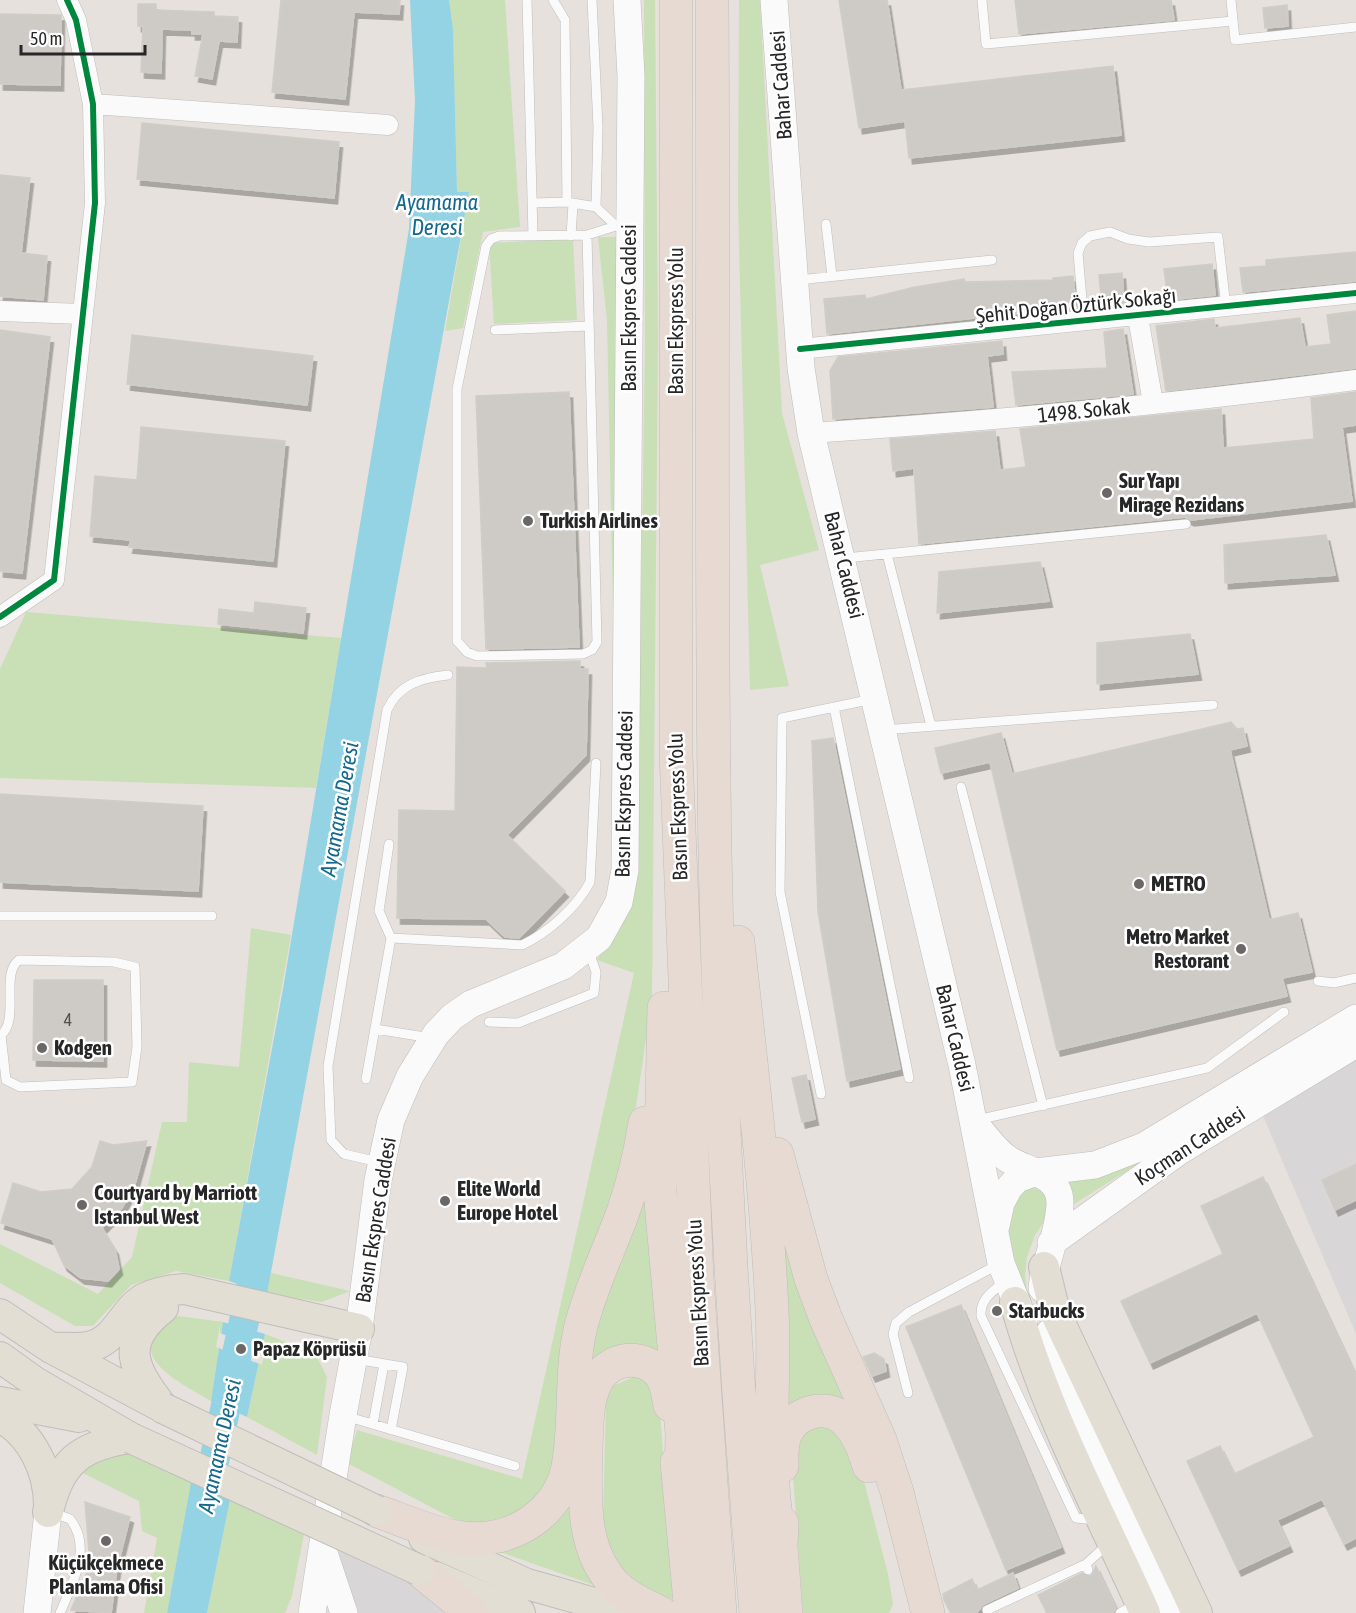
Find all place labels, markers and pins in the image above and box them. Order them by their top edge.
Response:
place label: Sur Yapı Mirage Rezidans [1119,468,1245,516]
marker: Sur Yapı Mirage Rezidans [1100,486,1114,500]
place label: Turkish Airlines [540,508,658,532]
marker: Turkish Airlines [521,514,535,528]
place label: METRO [1151,871,1206,895]
marker: METRO [1132,877,1146,891]
place label: Metro Market Restorant [1126,924,1229,972]
marker: Metro Market Restorant [1234,942,1248,956]
place label: Kodgen [54,1035,112,1059]
marker: Kodgen [35,1041,49,1055]
place label: Elite World Europe Hotel [457,1176,558,1224]
place label: Courtyard by Marriott Istanbul West [94,1180,257,1228]
marker: Elite World Europe Hotel [438,1194,452,1208]
marker: Courtyard by Marriott Istanbul West [75,1198,89,1212]
place label: Starbucks [1009,1298,1085,1322]
marker: Starbucks [990,1304,1004,1318]
place label: Papaz Köprüsü [253,1336,366,1360]
marker: Papaz Köprüsü [234,1342,248,1356]
marker: Küçükçekmece Planlama Ofisi [99,1534,113,1548]
place label: Küçükçekmece Planlama Ofisi [48,1550,164,1598]

